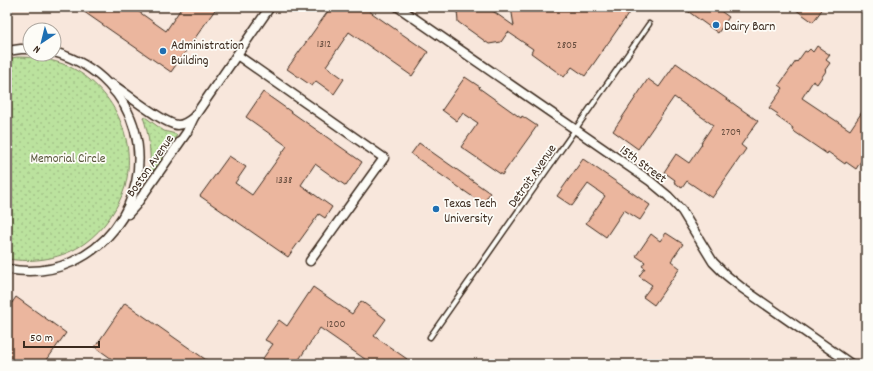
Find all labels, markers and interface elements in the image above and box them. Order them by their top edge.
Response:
place label: Dairy Barn [724,18,775,37]
marker: Dairy Barn [711,20,721,30]
north arrow [22,22,62,62]
place label: Administration Building [171,37,244,71]
house number: 1312 [317,37,331,53]
house number: 2805 [557,38,577,54]
text: N [30,40,44,57]
marker: Administration Building [158,46,168,56]
house number: 2709 [721,125,741,141]
street label: Boston Avenue [122,131,180,202]
street label: Detroit Avenue [504,141,562,212]
street label: 15th Street [615,141,670,189]
park label: Memorial Circle [30,150,106,169]
house number: 1338 [276,173,292,189]
place label: Texas Tech University [444,195,496,229]
marker: Texas Tech University [431,204,441,214]
house number: 1200 [326,317,346,333]
scale bar [24,323,99,349]
text: 50 m [30,330,53,347]

